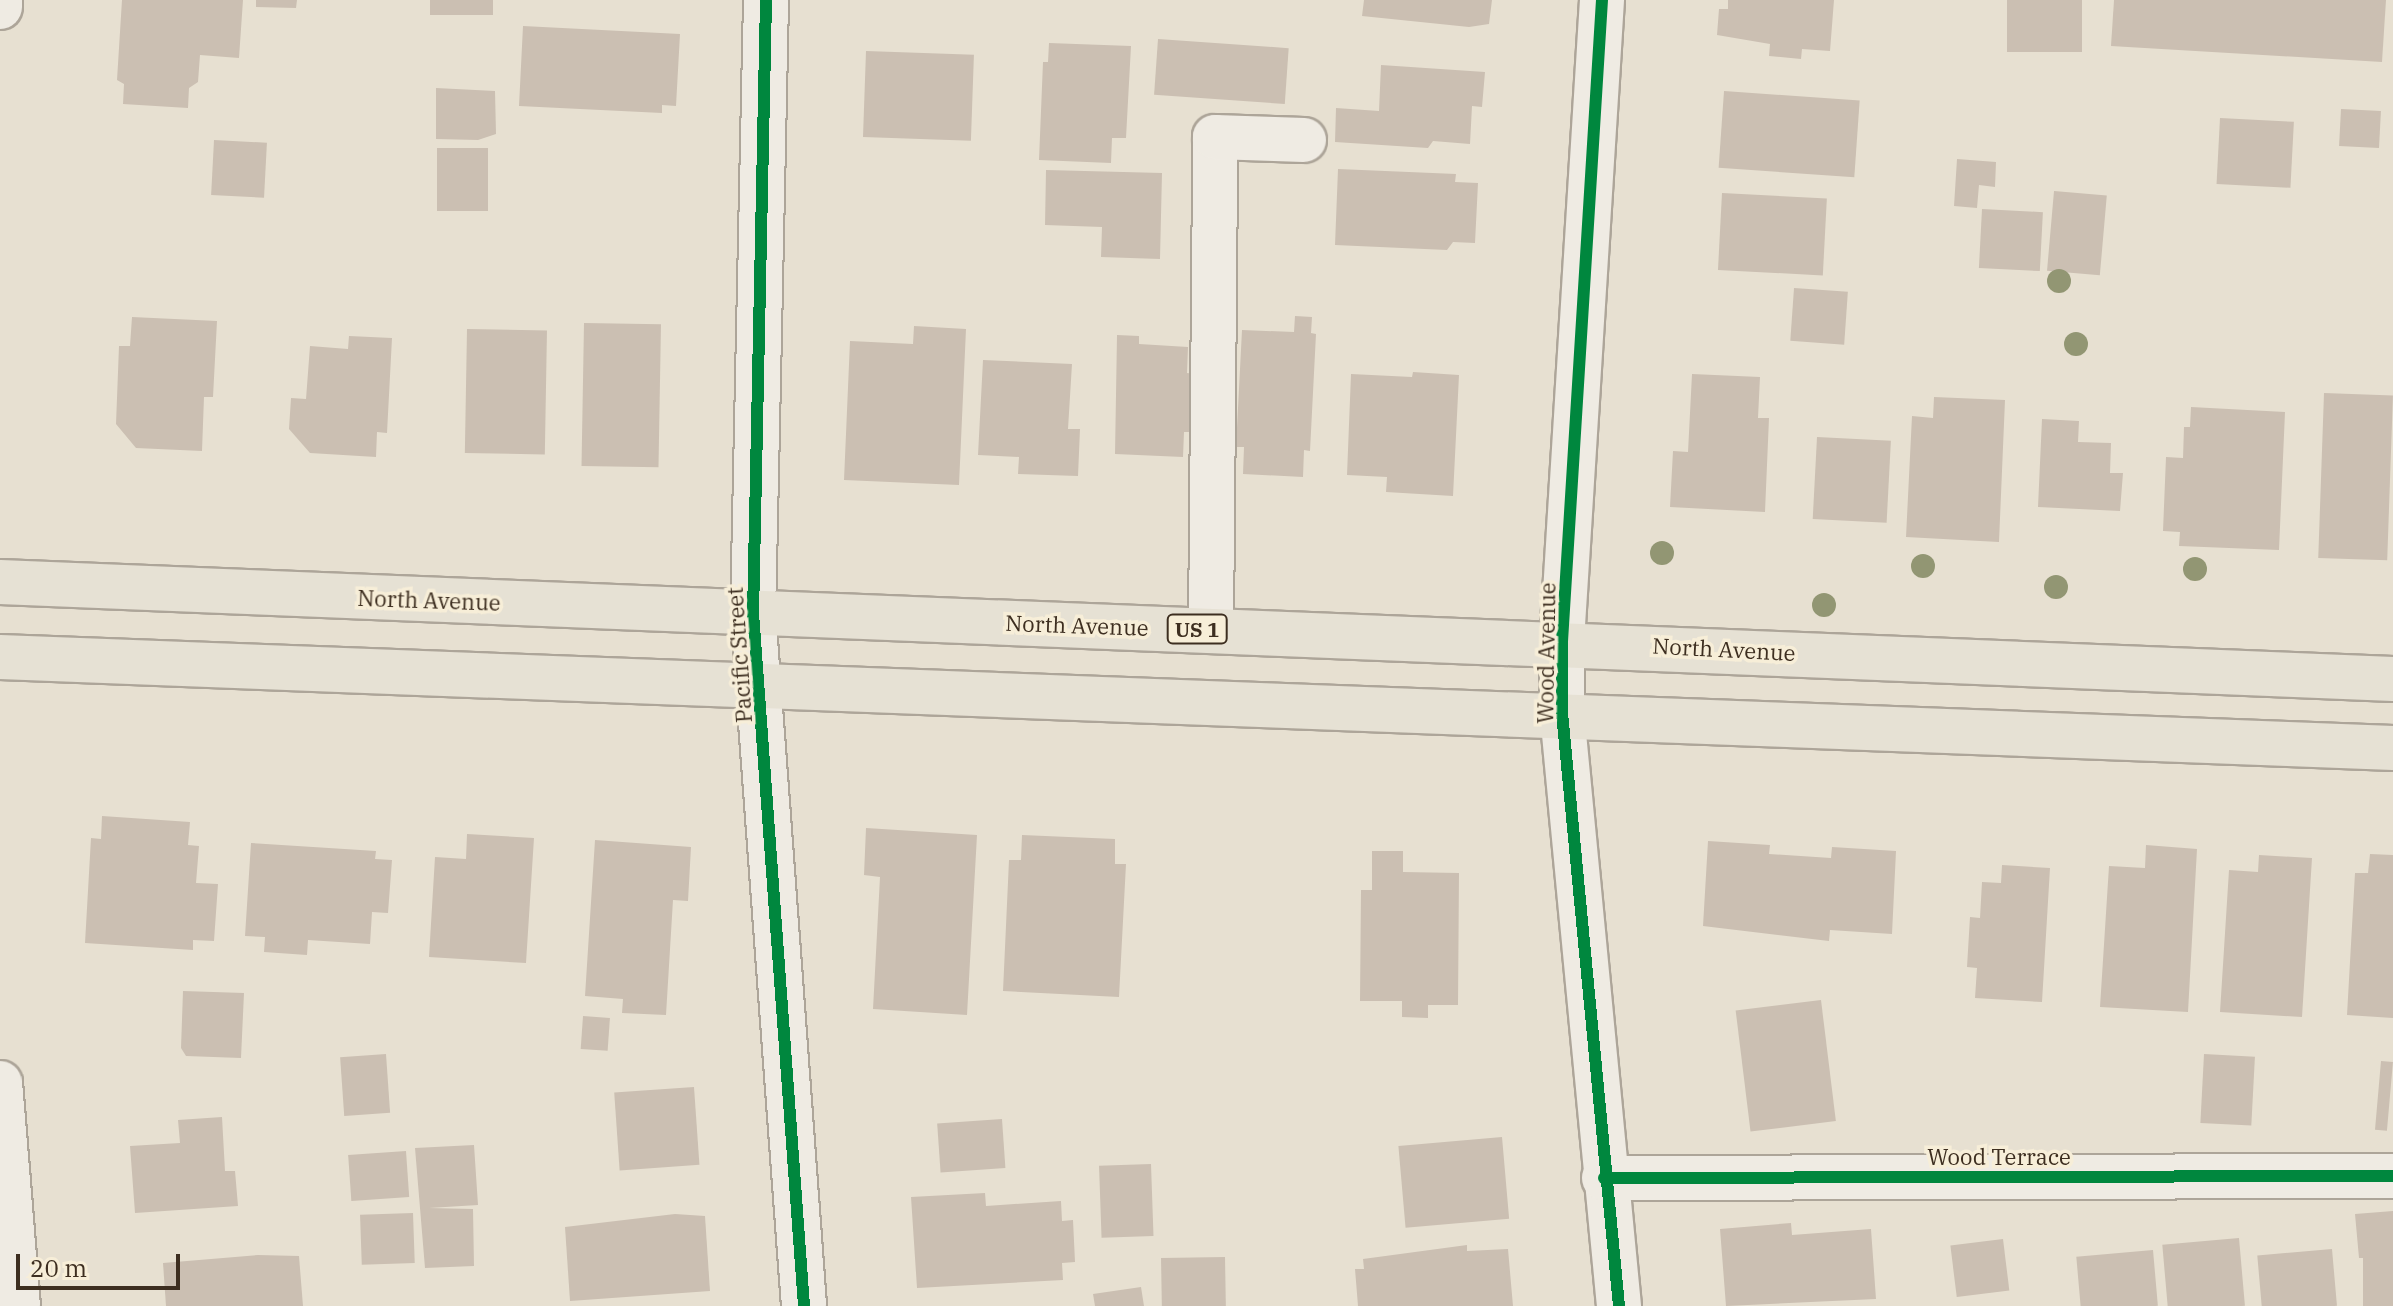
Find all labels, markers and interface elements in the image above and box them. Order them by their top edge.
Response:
street label: Wood Avenue [1532,582,1560,724]
street label: North Avenue [357,584,501,616]
street label: Pacific Street [721,586,757,724]
street label: North Avenue [1005,609,1149,641]
road number: US 1 [1165,613,1229,645]
street label: North Avenue [1652,632,1796,666]
street label: Wood Terrace [1927,1144,2071,1170]
scale bar [20,1238,184,1288]
text: 20 m [30,1252,87,1284]

